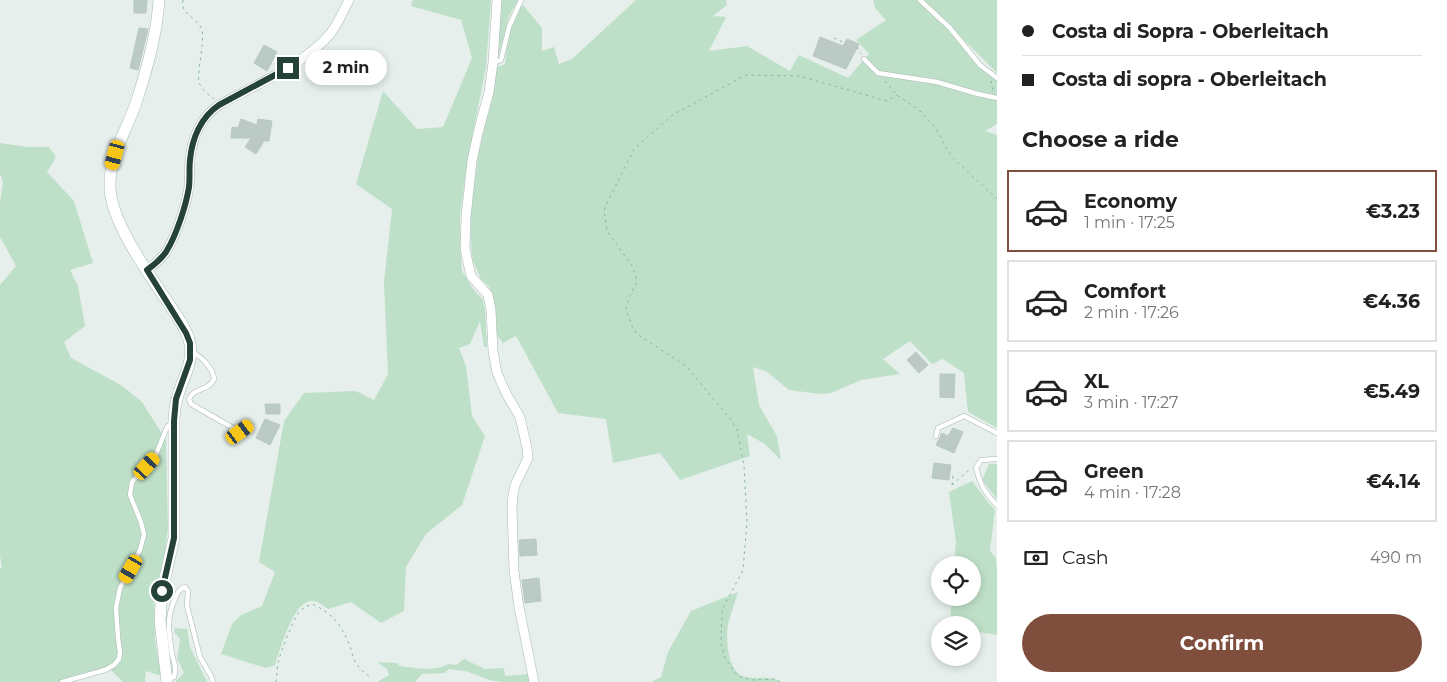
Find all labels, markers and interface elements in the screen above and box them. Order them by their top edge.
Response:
text: Costa di Sopra - Oberleitach [1052,20,1329,43]
callout: 2 min [306,50,388,86]
route end [277,57,299,79]
text: 2 min [323,58,369,77]
text: Costa di sopra - Oberleitach [1052,68,1327,91]
text: Choose a ride [1022,126,1179,153]
car [103,139,126,171]
icon: car [1024,189,1069,234]
text: Economy [1084,190,1177,213]
text: €3.23 [1366,200,1420,223]
text: 1 min · 17:25 [1084,213,1175,232]
icon: car [1024,279,1069,324]
text: Comfort [1084,280,1166,303]
text: €4.36 [1363,290,1420,313]
text: 2 min · 17:26 [1084,303,1179,322]
icon: car [1024,369,1069,414]
text: XL [1084,370,1109,393]
text: €5.49 [1363,380,1420,403]
text: 3 min · 17:27 [1084,393,1178,412]
car [223,417,256,447]
car [131,450,162,482]
icon: car [1024,459,1069,504]
text: Green [1084,460,1144,483]
text: €4.14 [1366,470,1420,493]
text: 4 min · 17:28 [1084,483,1181,502]
icon: cash [1022,544,1050,572]
text: Cash [1062,546,1109,569]
text: 490 m [1370,548,1422,567]
car [117,552,144,586]
map controls [931,556,981,666]
button: locate [931,556,981,606]
route start [151,580,173,602]
button: Confirm [1022,614,1422,672]
button: layers [931,616,981,666]

